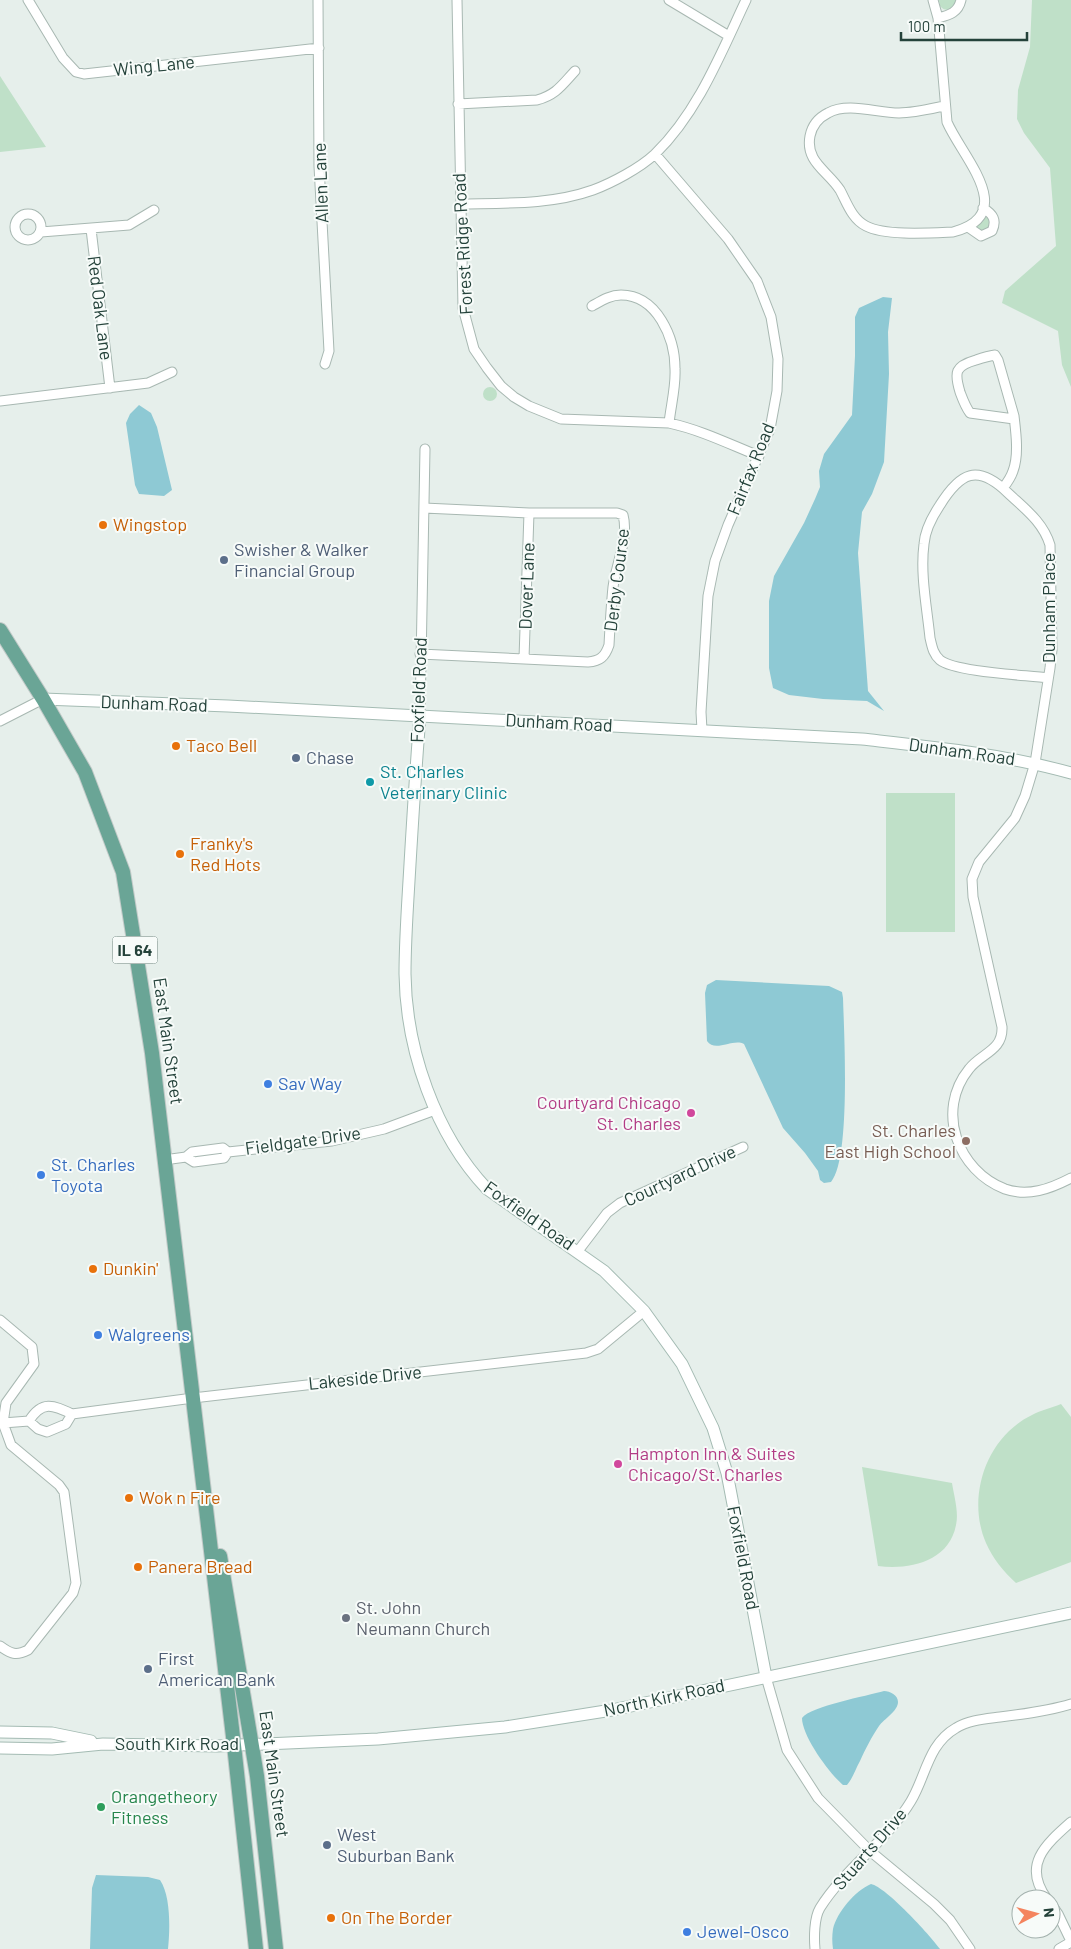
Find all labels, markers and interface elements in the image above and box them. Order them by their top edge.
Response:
scale bar [901,10,1027,42]
text: 100 m [908,17,946,35]
street label: Wing Lane [112,50,196,80]
street label: Allen Lane [308,142,332,224]
street label: Forest Ridge Road [447,173,477,316]
street label: Red Oak Lane [84,254,118,362]
street label: Fairfax Road [722,419,779,518]
place label: Wingstop [113,513,187,535]
marker: Wingstop [97,519,109,531]
street label: Derby Course [599,527,633,633]
place label: Swisher & Walker Financial Group [234,538,369,581]
street label: Dover Lane [513,542,539,630]
street label: Dunham Place [1037,553,1059,663]
marker: Swisher & Walker Financial Group [218,554,230,566]
street label: Foxfield Road [405,637,431,743]
street label: Dunham Road [100,690,208,716]
street label: Dunham Road [505,708,613,736]
street label: Dunham Road [907,733,1017,769]
place label: Taco Bell [186,734,257,756]
marker: Taco Bell [170,740,182,752]
place label: Chase [306,746,354,768]
marker: Chase [290,752,302,764]
place label: St. Charles Veterinary Clinic [380,760,507,803]
marker: St. Charles Veterinary Clinic [364,776,376,788]
place label: Franky's Red Hots [190,832,261,875]
marker: Franky's Red Hots [174,848,186,860]
road number: IL 64 [112,936,158,964]
street label: East Main Street [149,976,189,1106]
place label: Sav Way [278,1072,342,1094]
marker: Sav Way [262,1078,274,1090]
place label: Courtyard Chicago St. Charles [537,1091,681,1134]
marker: Courtyard Chicago St. Charles [685,1107,697,1119]
place label: St. Charles East High School [825,1119,956,1162]
street label: Fieldgate Drive [244,1121,362,1159]
marker: St. Charles East High School [960,1135,972,1147]
street label: Courtyard Drive [620,1140,739,1211]
place label: St. Charles Toyota [51,1153,135,1196]
marker: St. Charles Toyota [35,1169,47,1181]
street label: Foxfield Road [480,1176,579,1254]
place label: Dunkin' [103,1257,158,1279]
marker: Dunkin' [87,1263,99,1275]
place label: Walgreens [108,1323,190,1345]
marker: Walgreens [92,1329,104,1341]
street label: Lakeside Drive [307,1360,423,1394]
place label: Hampton Inn & Suites Chicago/St. Charles [628,1442,795,1485]
marker: Hampton Inn & Suites Chicago/St. Charles [612,1458,624,1470]
place label: Wok n Fire [139,1486,221,1508]
marker: Wok n Fire [123,1492,135,1504]
street label: Foxfield Road [723,1504,765,1612]
place label: Panera Bread [148,1555,253,1577]
marker: Panera Bread [132,1561,144,1573]
place label: St. John Neumann Church [356,1596,490,1639]
marker: St. John Neumann Church [340,1612,352,1624]
place label: First American Bank [158,1647,275,1690]
marker: First American Bank [142,1663,154,1675]
street label: North Kirk Road [601,1673,726,1721]
street label: East Main Street [255,1709,295,1839]
street label: South Kirk Road [115,1732,239,1754]
place label: Orangetheory Fitness [111,1785,218,1828]
marker: Orangetheory Fitness [95,1801,107,1813]
street label: Stuarts Drive [828,1803,911,1894]
place label: West Suburban Bank [337,1823,455,1866]
marker: West Suburban Bank [321,1839,333,1851]
north arrow [1011,1889,1061,1939]
place label: On The Border [341,1906,452,1928]
text: N [1040,1907,1058,1918]
marker: On The Border [325,1912,337,1924]
place label: Jewel-Osco [697,1920,789,1942]
marker: Jewel-Osco [681,1926,693,1938]

